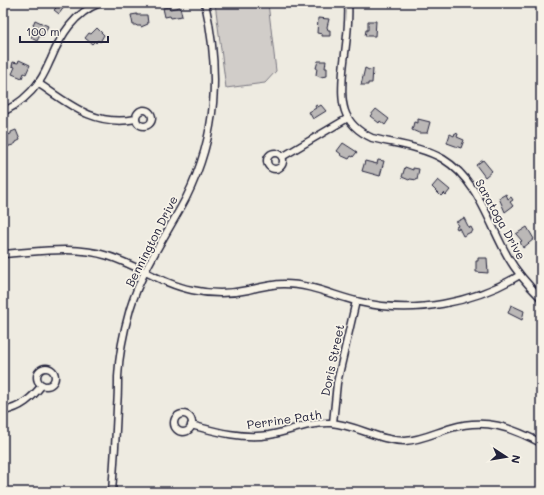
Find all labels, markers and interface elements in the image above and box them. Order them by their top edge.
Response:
scale bar [20,18,108,44]
text: 100 m [26,23,60,39]
street label: Saratoga Drive [472,176,530,262]
street label: Bennington Drive [121,193,181,289]
street label: Doris Street [317,323,347,397]
street label: Perrine Path [246,406,323,432]
north arrow [486,437,526,477]
text: N [508,454,524,465]

